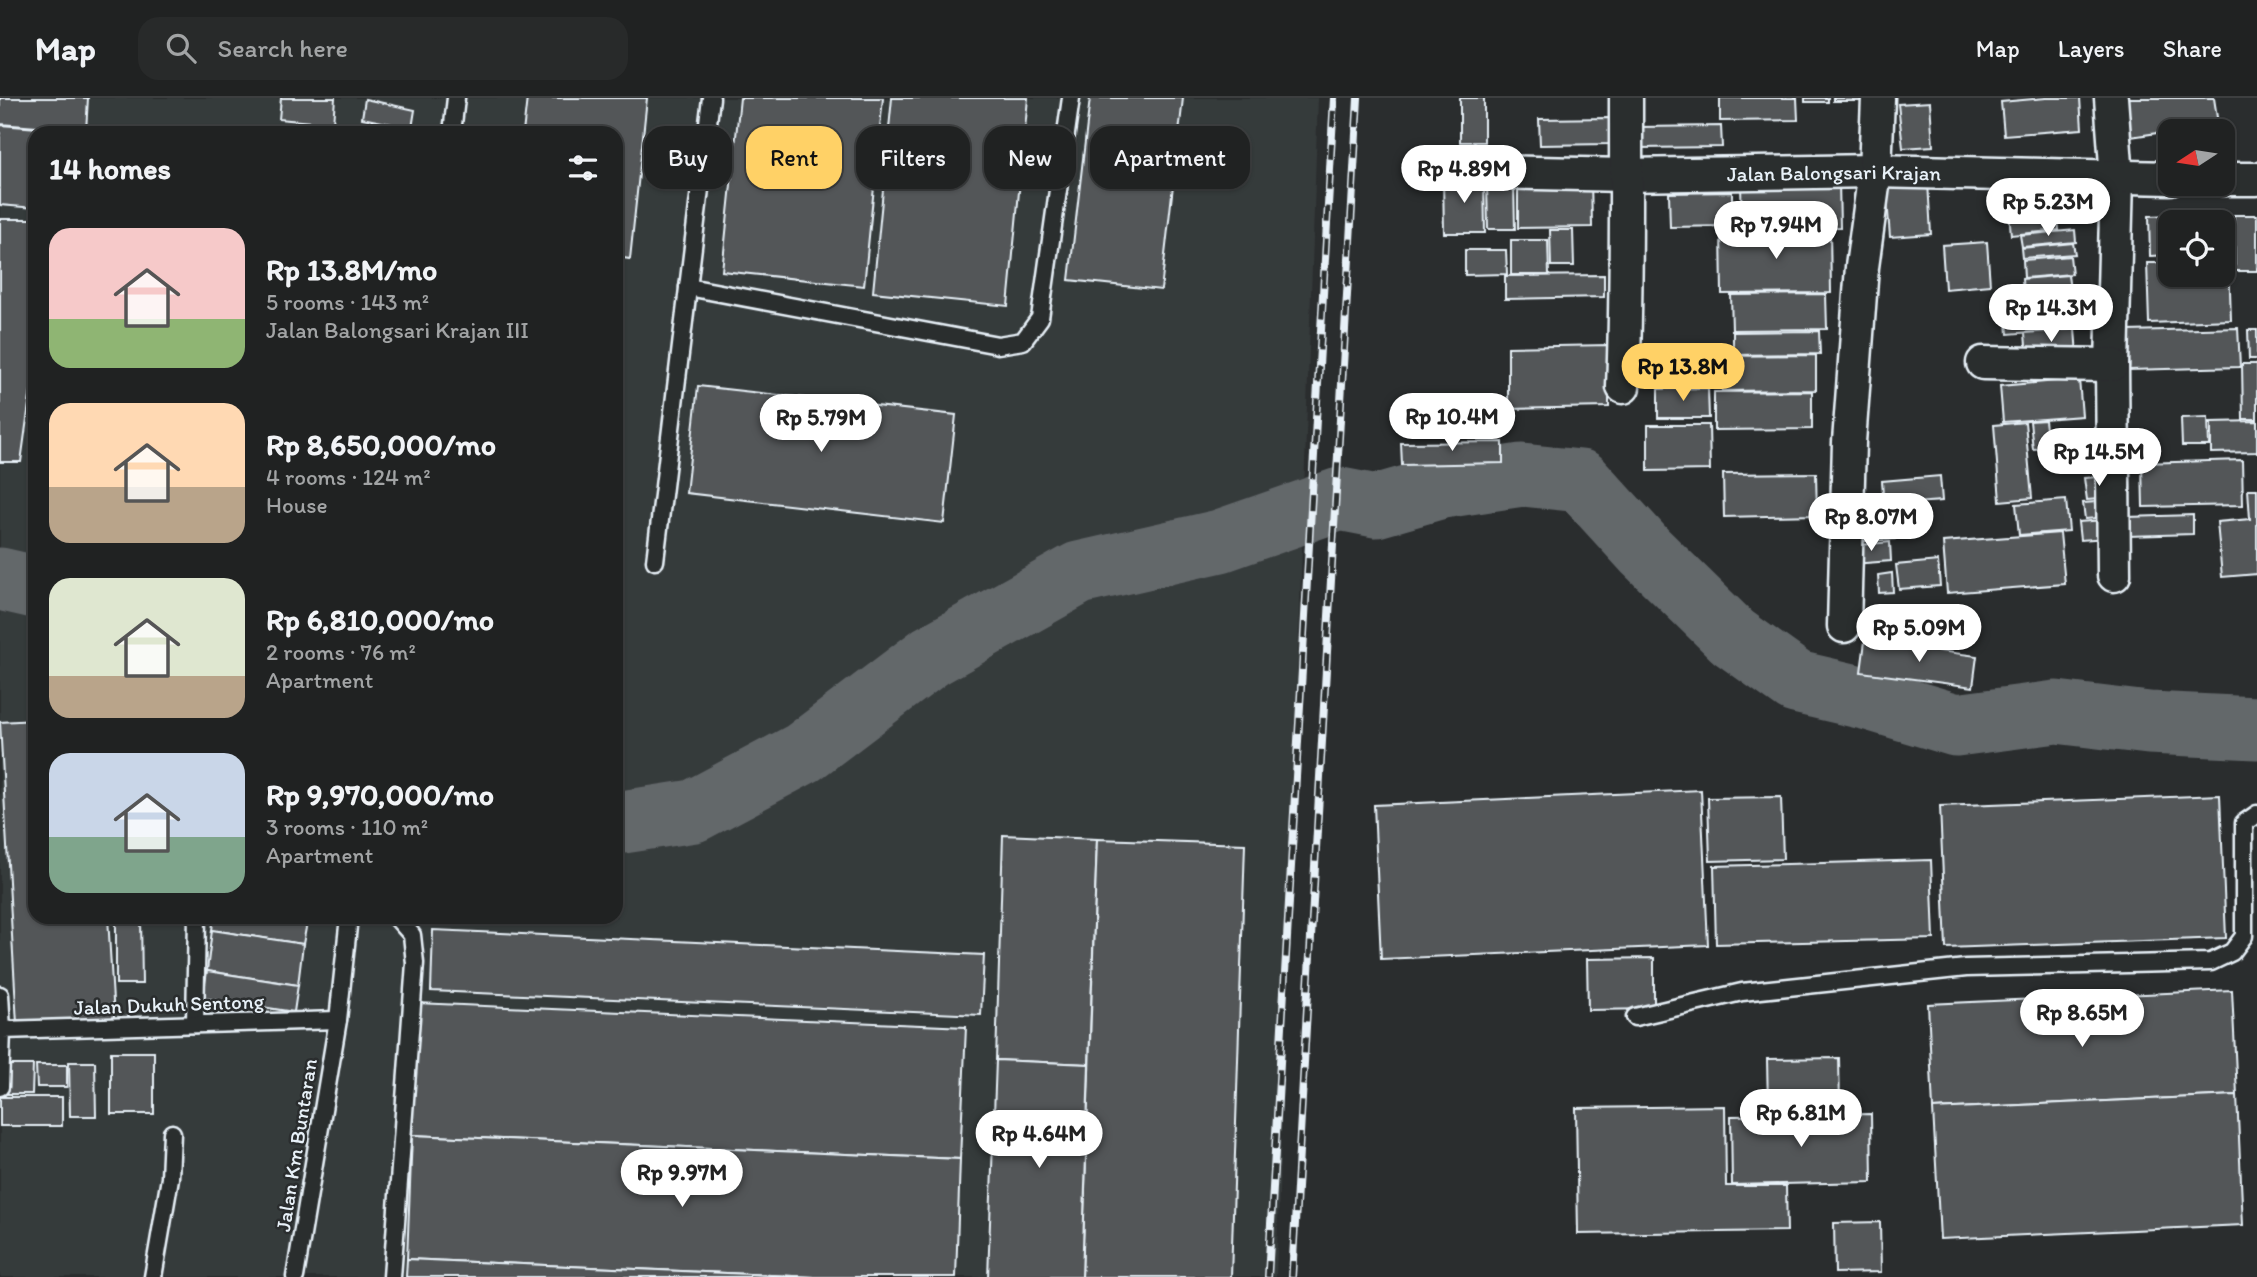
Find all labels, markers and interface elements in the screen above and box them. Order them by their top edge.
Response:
search box [138,17,628,80]
text: Map [35,29,96,68]
icon: search [162,29,200,67]
text: Search here [218,32,348,64]
text: Map [1976,34,2020,63]
text: Layers [2058,34,2125,63]
text: Share [2163,34,2222,63]
north arrow [2158,119,2235,196]
map controls [2158,119,2235,287]
chip: Buy [644,126,732,189]
chip: Rent [746,126,842,189]
chip: Filters [856,126,970,189]
chip: New [984,126,1076,189]
chip: Apartment [1090,126,1250,189]
pin: Rp 4.89M [1392,146,1536,205]
icon: filters [564,149,602,187]
text: 14 homes [49,150,171,187]
text: Rp 4.89M [1417,154,1511,182]
street label: Jalan Balongsari Krajan [1727,158,1942,186]
pin: Rp 5.23M [1976,178,2120,238]
text: Rp 5.23M [2002,187,2094,215]
pin: Rp 7.94M [1704,202,1848,261]
text: Rp 7.94M [1730,210,1822,238]
button: locate [2158,210,2235,287]
text: Rp 13.8M/mo [266,251,437,288]
icon: home [105,256,189,340]
pin: Rp 14.3M [1979,285,2123,344]
text: 5 rooms · 143 m² [266,288,429,316]
text: Rp 14.3M [2005,293,2097,321]
text: Jalan Balongsari Krajan III [266,316,529,344]
pin: Rp 13.8M [1611,344,1755,403]
text: Rp 13.8M [1638,352,1728,380]
pin: Rp 5.79M [749,394,893,454]
pin: Rp 10.4M [1380,394,1524,453]
text: Rp 10.4M [1405,402,1499,430]
text: Rp 5.79M [776,403,866,431]
text: Rp 8,650,000/mo [266,426,496,463]
pin: Rp 14.5M [2027,428,2171,488]
icon: home [105,431,189,515]
text: Rp 14.5M [2053,437,2145,465]
text: 4 rooms · 124 m² [266,463,431,491]
text: House [266,491,328,519]
pin: Rp 8.07M [1799,494,1943,553]
text: Rp 8.07M [1824,502,1918,530]
text: Rp 6,810,000/mo [266,601,494,638]
pin: Rp 5.09M [1847,604,1991,664]
icon: home [105,606,189,690]
text: Rp 5.09M [1872,613,1966,641]
text: 2 rooms · 76 m² [266,638,416,666]
text: Apartment [266,666,373,694]
text: Rp 9,970,000/mo [266,776,494,813]
icon: home [105,781,189,865]
text: 3 rooms · 110 m² [266,813,428,841]
text: Apartment [266,841,373,869]
street label: Jalan Dukuh Sentong [73,988,265,1020]
pin: Rp 8.65M [2010,990,2154,1049]
text: Rp 8.65M [2036,998,2128,1026]
street label: Jalan Km Buntaran [270,1056,322,1233]
pin: Rp 6.81M [1729,1090,1873,1149]
text: Rp 6.81M [1756,1098,1846,1126]
pin: Rp 4.64M [967,1110,1111,1170]
text: Rp 4.64M [992,1119,1086,1147]
pin: Rp 9.97M [610,1150,754,1209]
text: Rp 9.97M [637,1158,727,1186]

